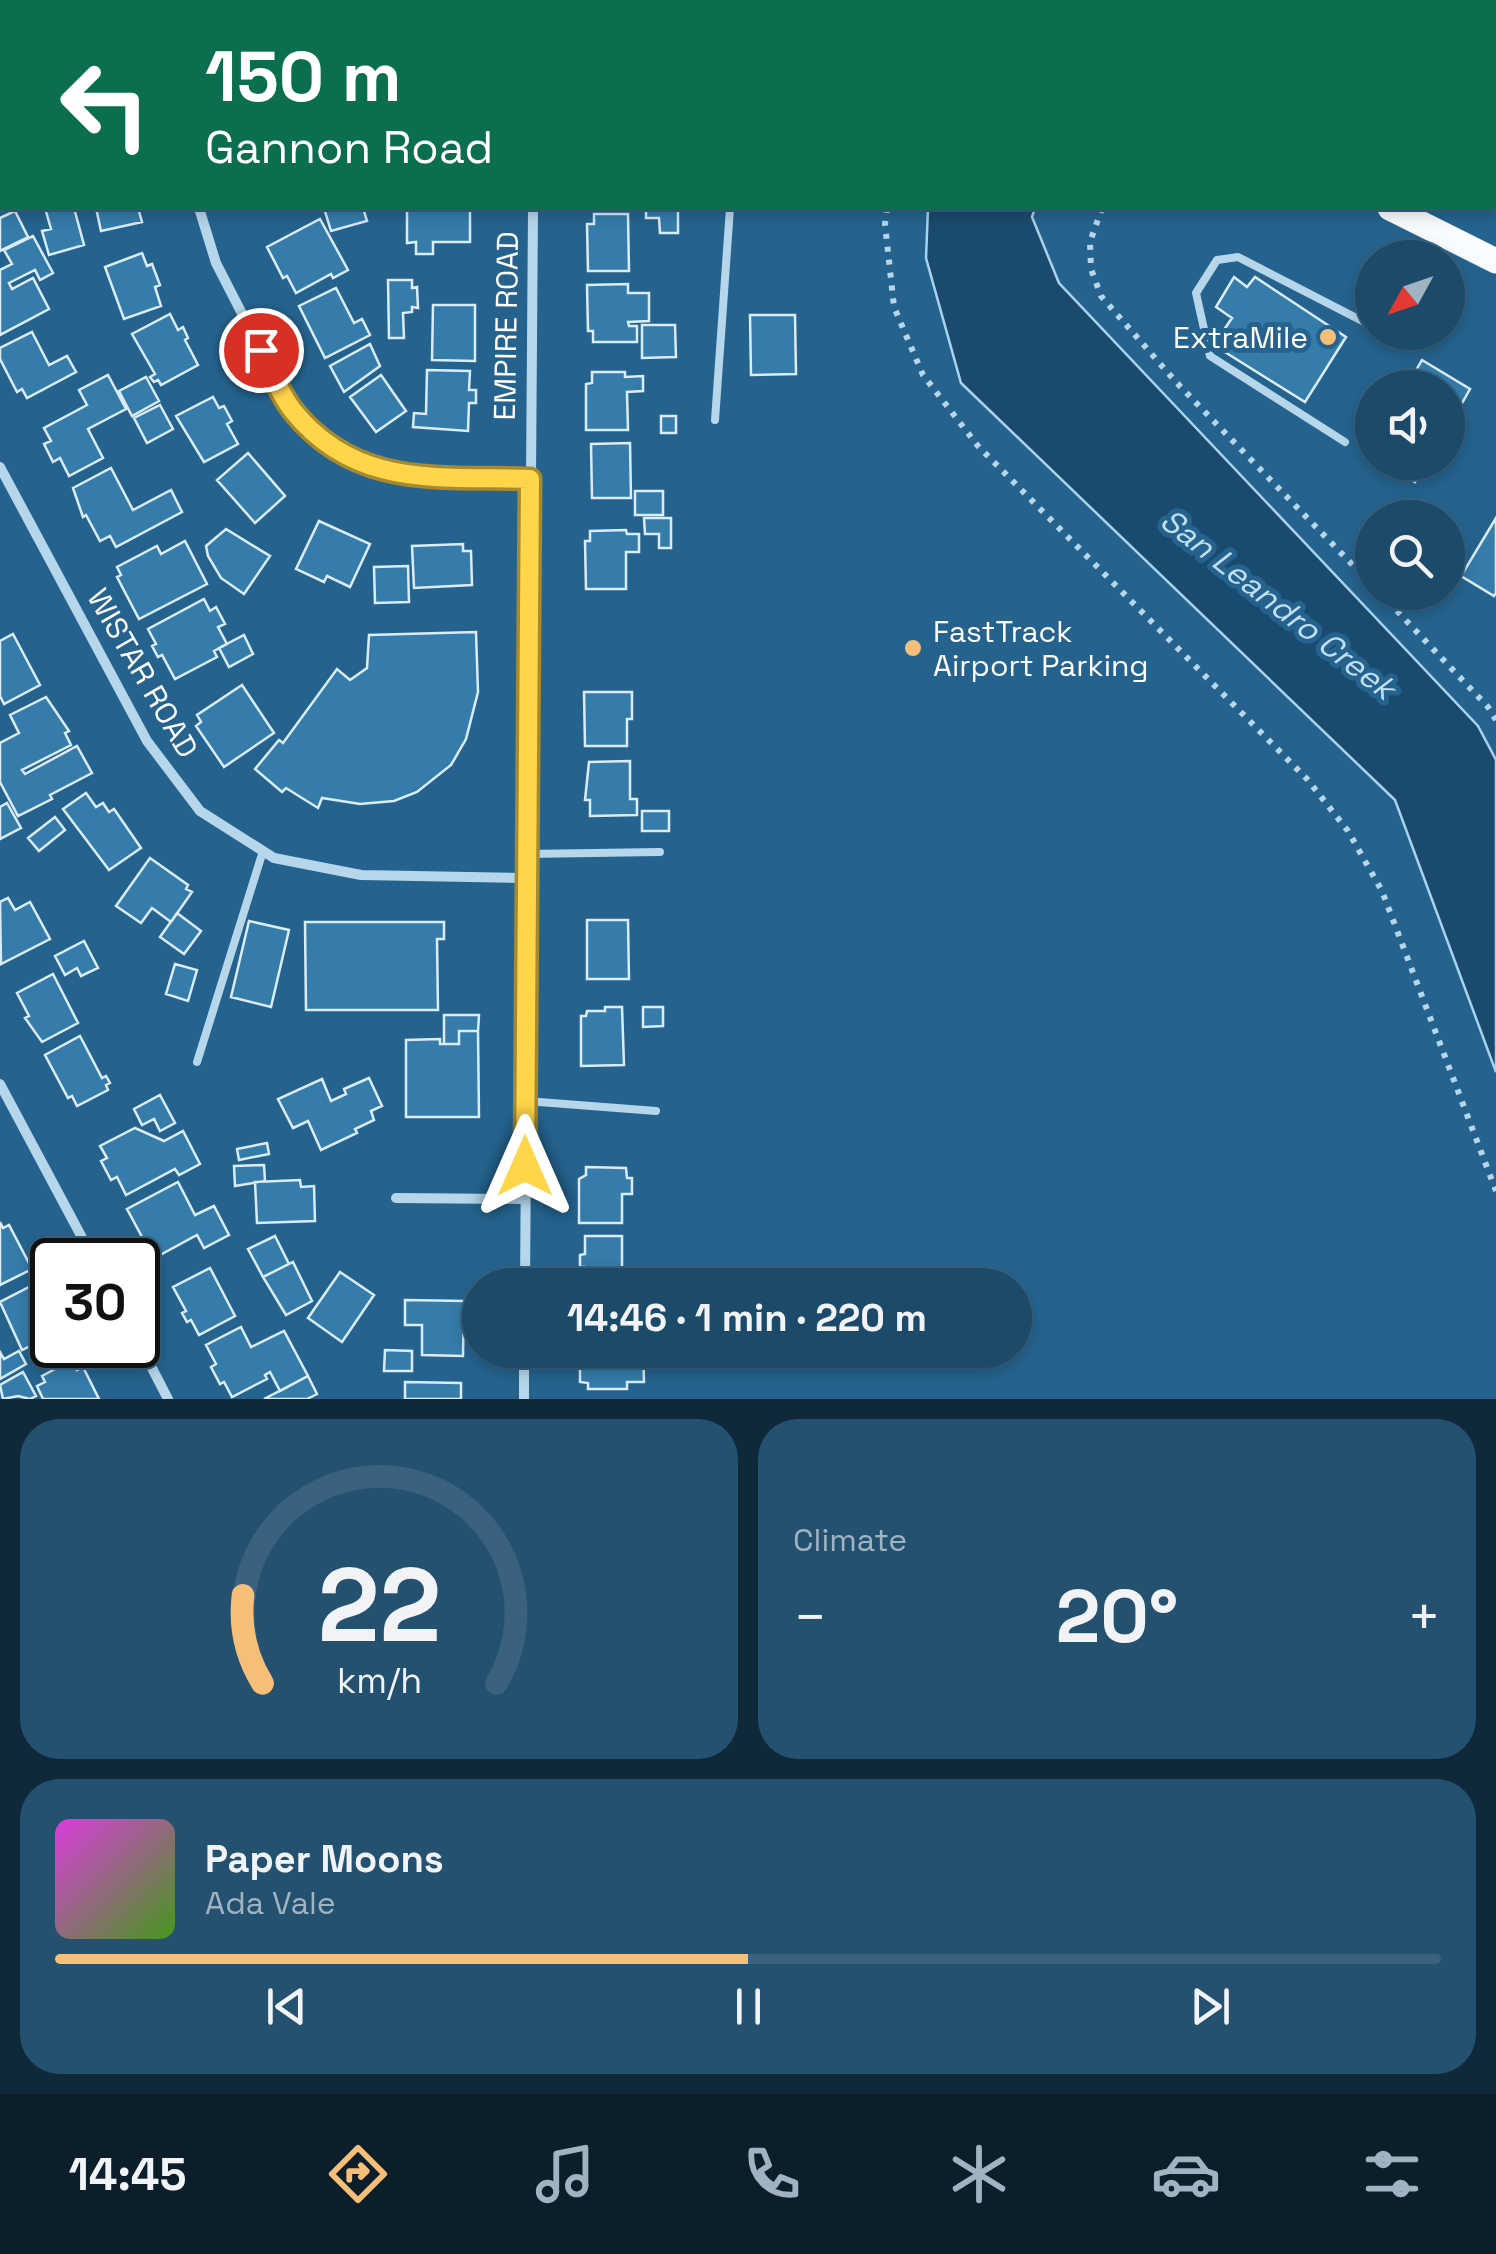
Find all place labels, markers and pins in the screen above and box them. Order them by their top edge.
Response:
pin [219,308,304,393]
place label: ExtraMile [1173,318,1308,357]
marker: ExtraMile [1317,326,1339,348]
place label: FastTrack Airport Parking [933,612,1149,685]
marker: FastTrack Airport Parking [902,637,924,659]

